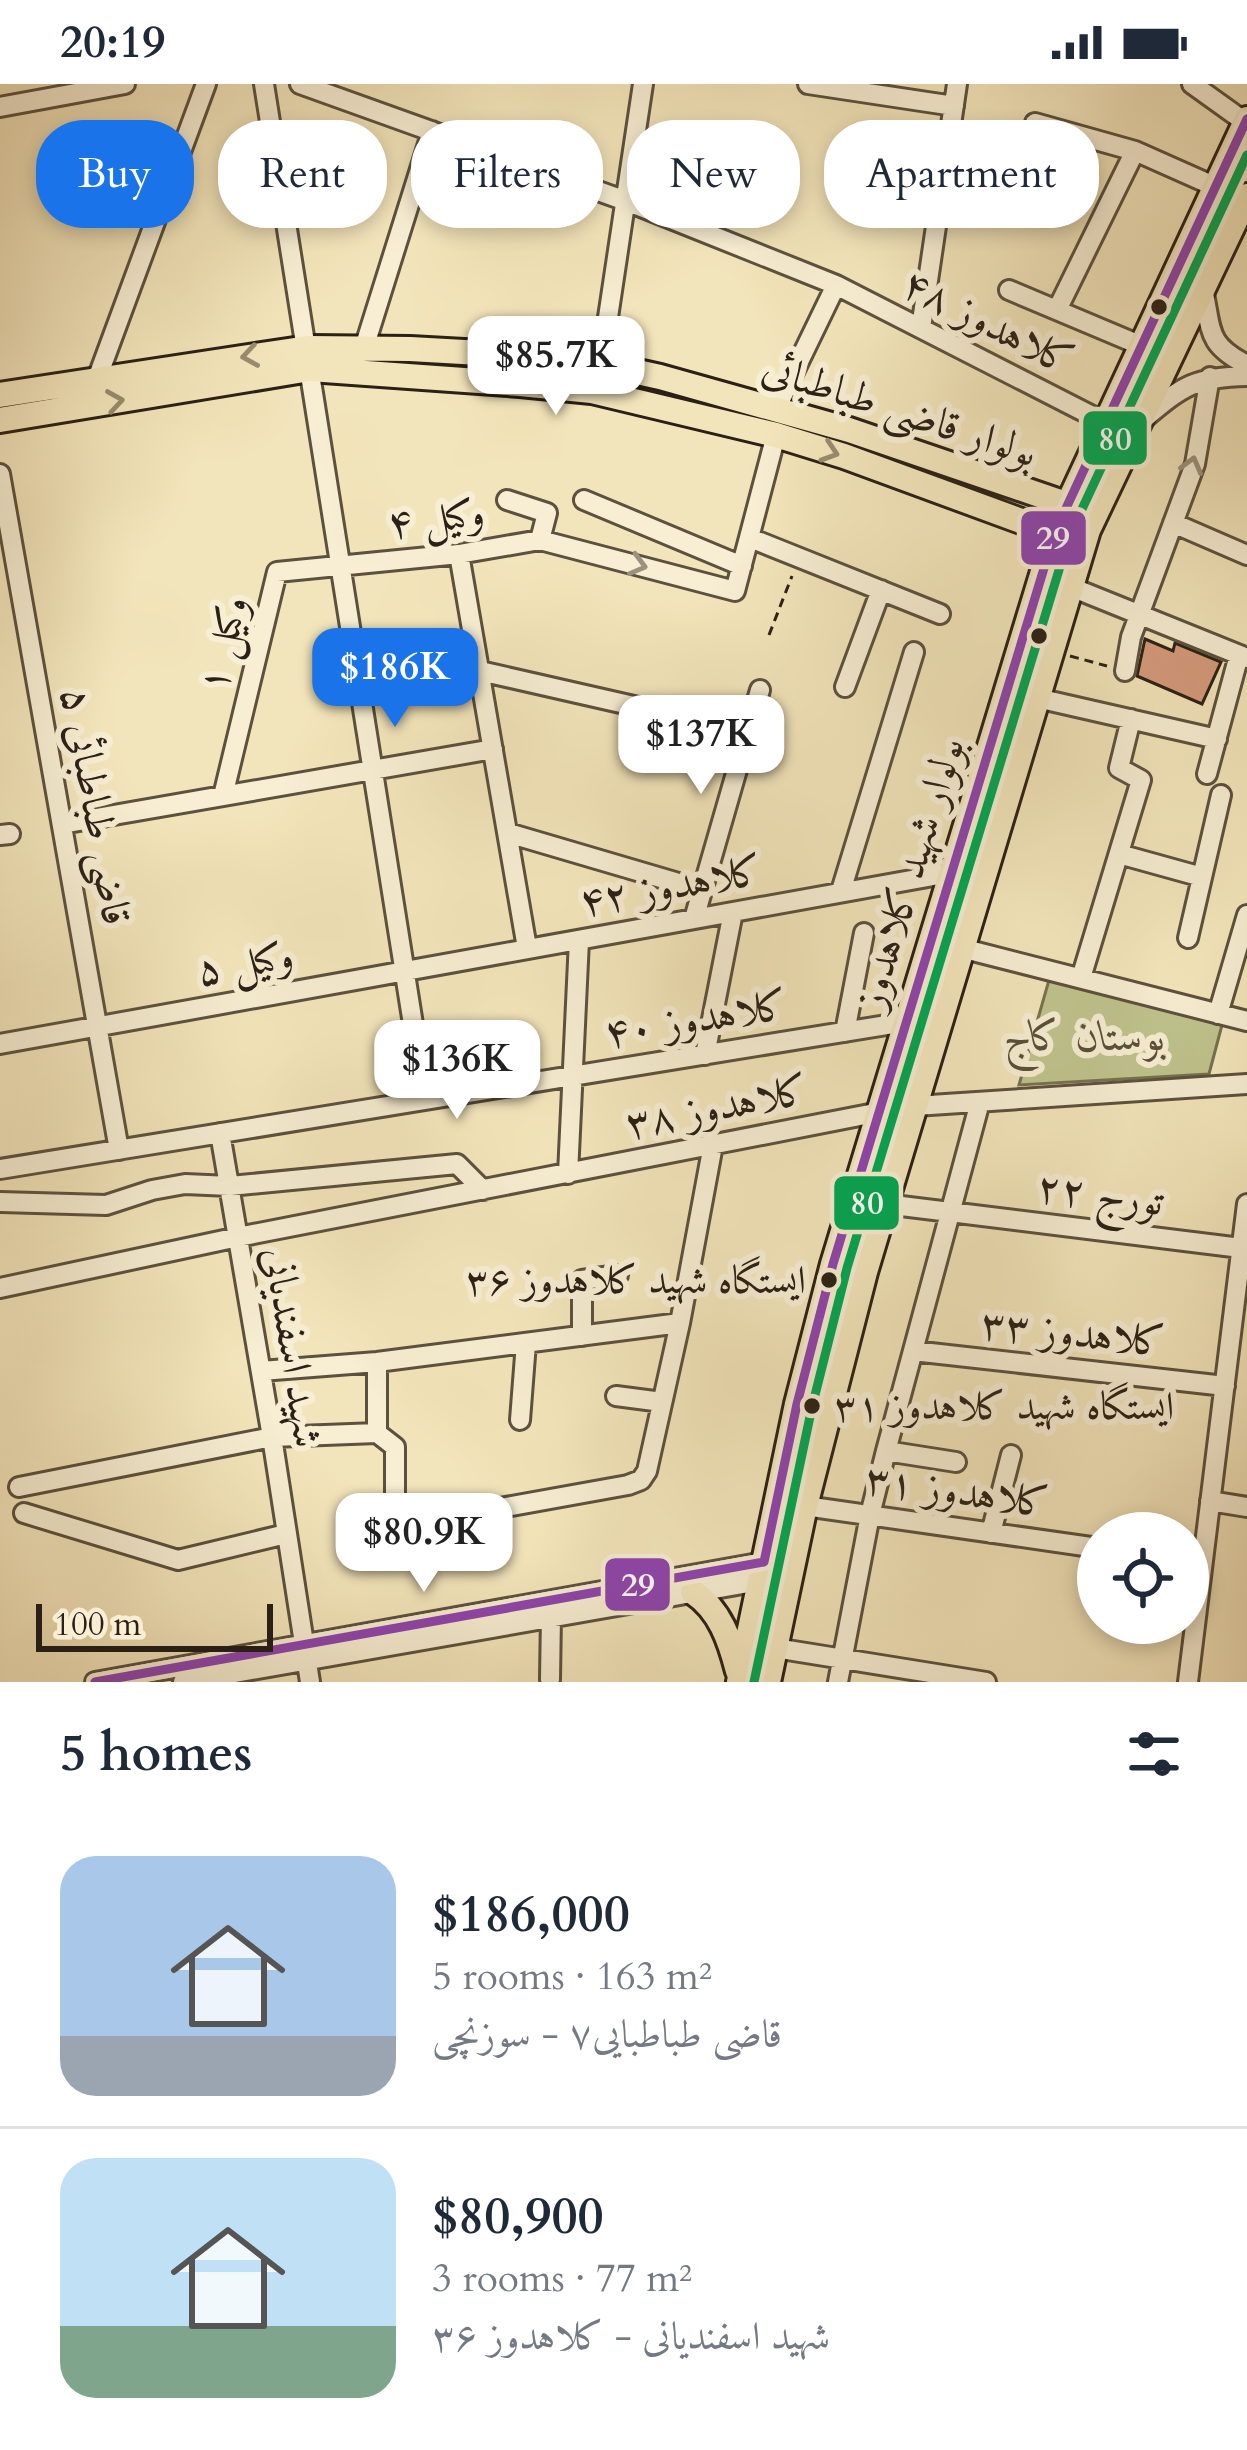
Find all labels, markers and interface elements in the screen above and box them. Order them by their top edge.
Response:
text: 20:19 [60,12,165,73]
chip: Buy [36,120,194,228]
chip: Rent [218,120,387,228]
chip: Filters [411,120,603,228]
chip: New [627,120,800,228]
chip: Apartment [824,120,1099,228]
street label: کلاهدوز ۴۸ [893,255,1083,389]
unlabelled marker [1148,296,1170,318]
pin: $85.7K [458,316,654,418]
text: $85.7K [495,328,617,381]
street label: بولوار قاضی طباطبائی [755,339,1045,481]
one-way arrow [240,342,260,368]
one-way arrow [105,390,125,415]
line badge: 80 [1081,409,1149,467]
text: 80 [1098,417,1132,462]
one-way arrow [819,438,840,463]
one-way arrow [1178,455,1203,476]
street label: وکيل ۴ [384,484,488,552]
line badge: 29 [1019,509,1088,567]
text: 29 [1036,516,1070,561]
one-way arrow [627,551,648,576]
street label: وکيل ۱ [184,590,262,698]
unlabelled marker [1028,625,1050,647]
pin: $186K [311,628,479,730]
text: $186K [339,640,451,693]
street label: قاضی طباطبائی ۵ [47,683,145,929]
pin: $137K [617,695,785,797]
text: $137K [645,707,757,760]
street label: بولوار شهید کلاهدوز [840,730,978,1020]
street label: کلاهدوز ۴۲ [575,842,767,930]
street label: وکيل ۵ [192,926,298,1000]
street label: کلاهدوز ۴۰ [600,976,792,1062]
park label: بوستان کاج [1004,1008,1166,1072]
pin: $136K [373,1020,541,1122]
text: $136K [401,1032,513,1085]
street label: کلاهدوز ۳۸ [621,1061,813,1153]
street label: تورج ۲۲ [1032,1158,1168,1237]
line badge: 80 [832,1174,901,1232]
text: 80 [850,1181,884,1226]
street label: شهید اسفندیانی [249,1243,337,1451]
place label: ایستگاه شهید کلاهدوز ۳۶ [466,1254,806,1307]
marker: ایستگاه شهید کلاهدوز ۳۶ [818,1269,840,1291]
street label: کلاهدوز ۳۳ [978,1295,1168,1371]
place label: ایستگاه شهید کلاهدوز ۳۱ [834,1380,1174,1433]
marker: ایستگاه شهید کلاهدوز ۳۱ [801,1395,823,1417]
street label: کلاهدوز ۳۱ [861,1450,1053,1532]
pin: $80.9K [326,1493,522,1595]
text: $80.9K [363,1505,485,1558]
map controls [1077,1512,1209,1644]
button: locate [1077,1512,1209,1644]
line badge: 29 [603,1556,672,1613]
text: 29 [621,1563,655,1608]
scale bar [36,1598,273,1651]
text: 100 m [54,1602,141,1647]
text: 5 homes [60,1719,252,1789]
icon: filters [1121,1721,1187,1787]
text: $186,000 [432,1880,630,1950]
icon: home [156,1904,300,2048]
text: 5 rooms · 163 m² [432,1950,712,2003]
text: قاضی طباطبایی۷ - سوزنچی [432,2008,782,2061]
text: $80,900 [432,2182,604,2252]
icon: home [156,2206,300,2350]
text: 3 rooms · 77 m² [432,2252,692,2305]
text: شهید اسفندیانی - کلاهدوز ۳۶ [432,2310,830,2363]

